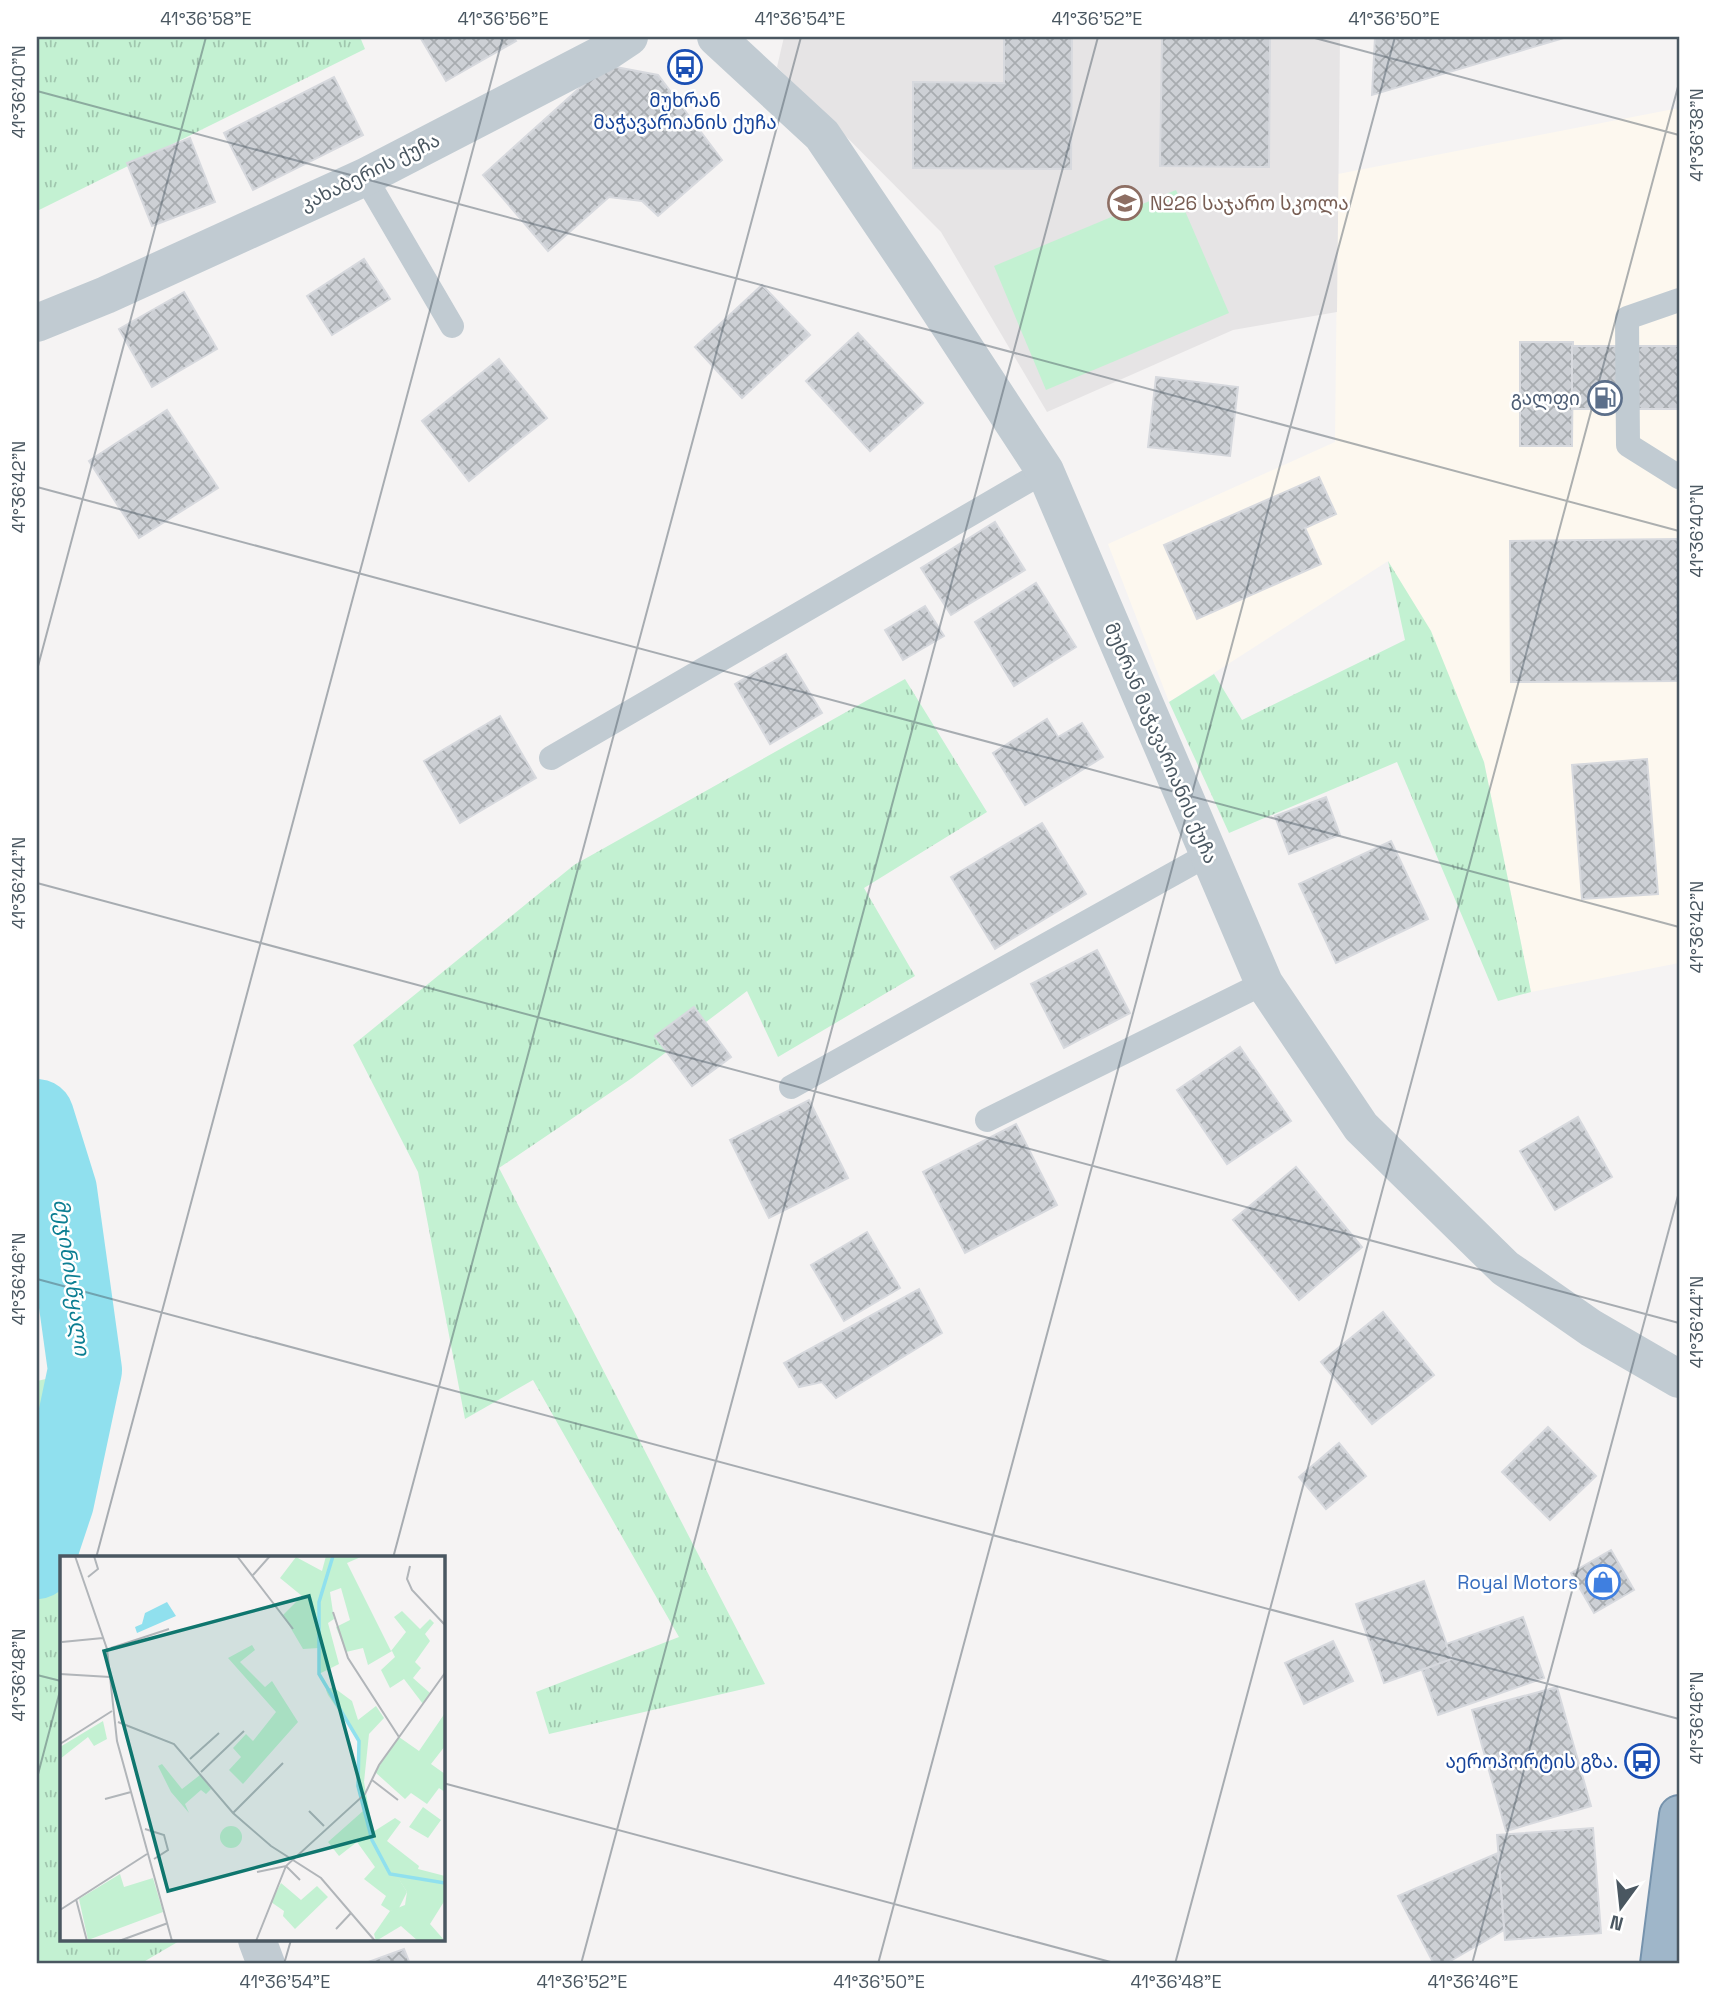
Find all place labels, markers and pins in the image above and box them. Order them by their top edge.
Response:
bus stop icon: მუხრან მაჭავარიანის ქუჩა [666,48,704,86]
place label: მუხრან მაჭავარიანის ქუჩა [593,88,777,135]
school or university icon: №26 საჯარო სკოლა [1106,184,1144,222]
place label: №26 საჯარო სკოლა [1150,191,1349,216]
fuel station icon: გალფი [1586,379,1624,417]
place label: გალფი [1511,386,1580,411]
shop icon: Royal Motors [1584,1563,1622,1601]
place label: Royal Motors [1457,1570,1578,1595]
bus stop icon: აეროპორტის გზა. [1623,1742,1661,1780]
place label: აეროპორტის გზა. [1446,1749,1618,1774]

